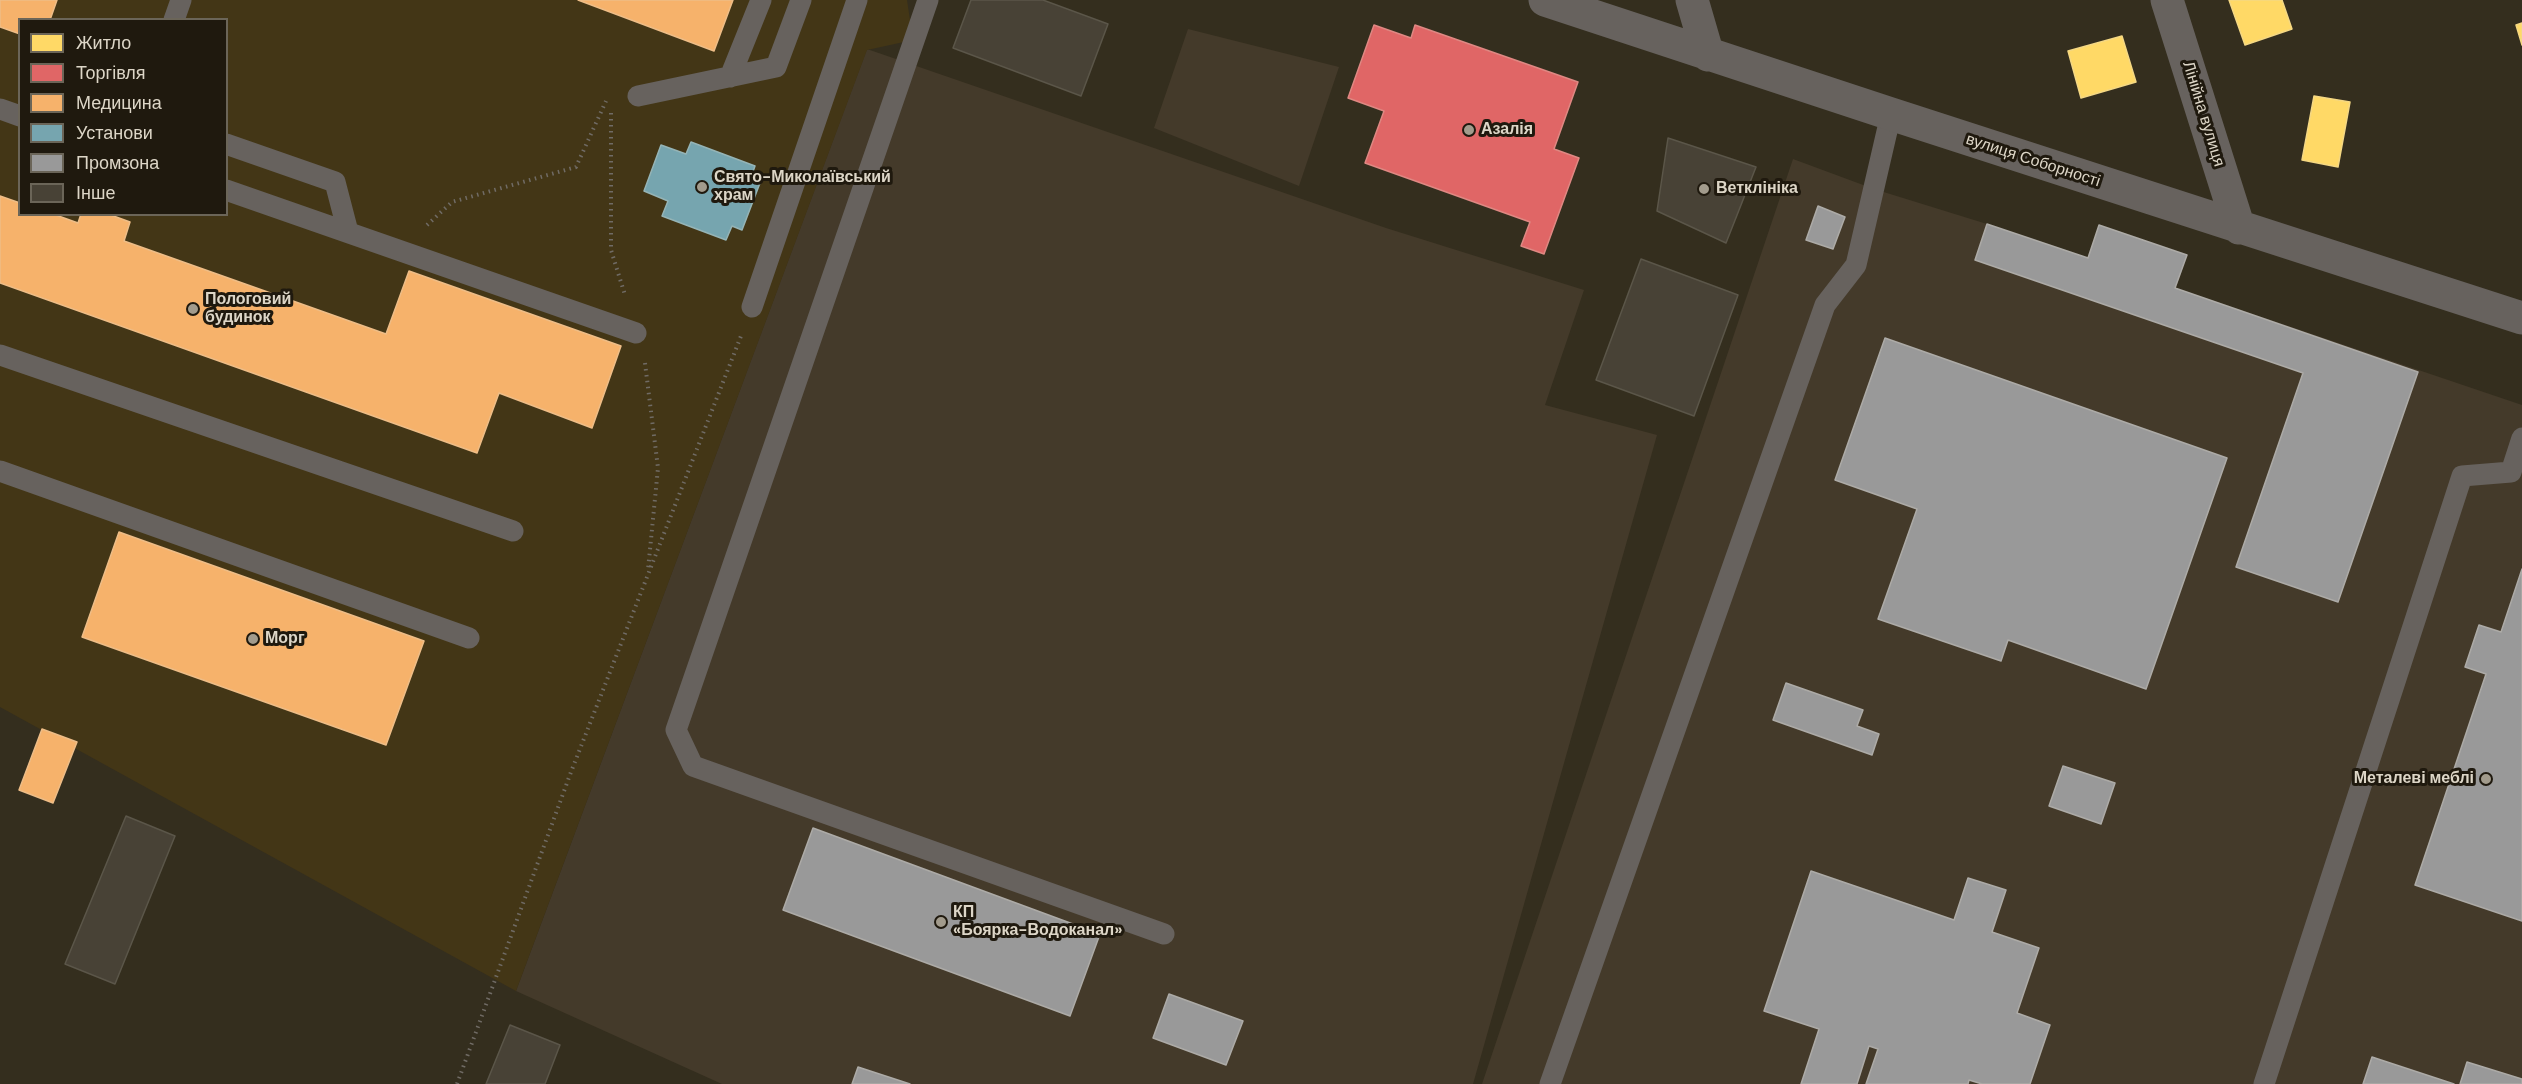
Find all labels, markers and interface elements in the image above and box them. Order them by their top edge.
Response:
legend [18,18,228,216]
text: Житло [76,31,131,55]
street label: Лінійна вулиця [2178,59,2228,169]
text: Торгівля [76,61,146,85]
text: Медицина [76,91,162,115]
place label: Азалія [1481,120,1533,140]
text: Установи [76,121,153,145]
marker: Азалія [1462,123,1476,137]
street label: вулиця Соборності [1963,130,2103,192]
text: Промзона [76,151,159,175]
place label: Свято-Миколаївський храм [714,168,891,206]
place label: Ветклініка [1716,179,1798,199]
marker: Свято-Миколаївський храм [695,180,709,194]
text: Інше [76,181,115,205]
marker: Ветклініка [1697,182,1711,196]
place label: Пологовий будинок [205,290,291,328]
marker: Пологовий будинок [186,302,200,316]
place label: Морг [265,629,305,649]
marker: Морг [246,632,260,646]
place label: Металеві меблі [2354,769,2474,789]
marker: Металеві меблі [2479,772,2493,786]
place label: КП «Боярка-Водоканал» [953,903,1122,941]
marker: КП «Боярка-Водоканал» [934,915,948,929]

